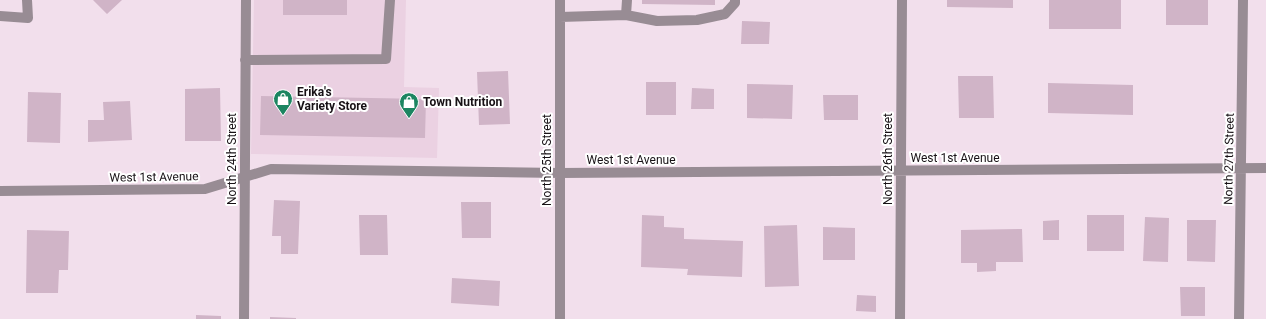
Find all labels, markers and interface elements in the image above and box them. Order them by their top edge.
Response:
place label: Erika's Variety Store [297,85,367,113]
shop icon: Erika's Variety Store [272,88,294,116]
shop icon: Town Nutrition [398,91,420,119]
place label: Town Nutrition [423,95,503,109]
street label: North 24th Street [225,113,239,205]
street label: North 26th Street [881,113,895,205]
street label: North 27th Street [1221,113,1237,205]
street label: North 25th Street [540,114,554,206]
street label: West 1st Avenue [910,151,1000,165]
street label: West 1st Avenue [586,153,676,167]
street label: West 1st Avenue [109,169,199,185]

